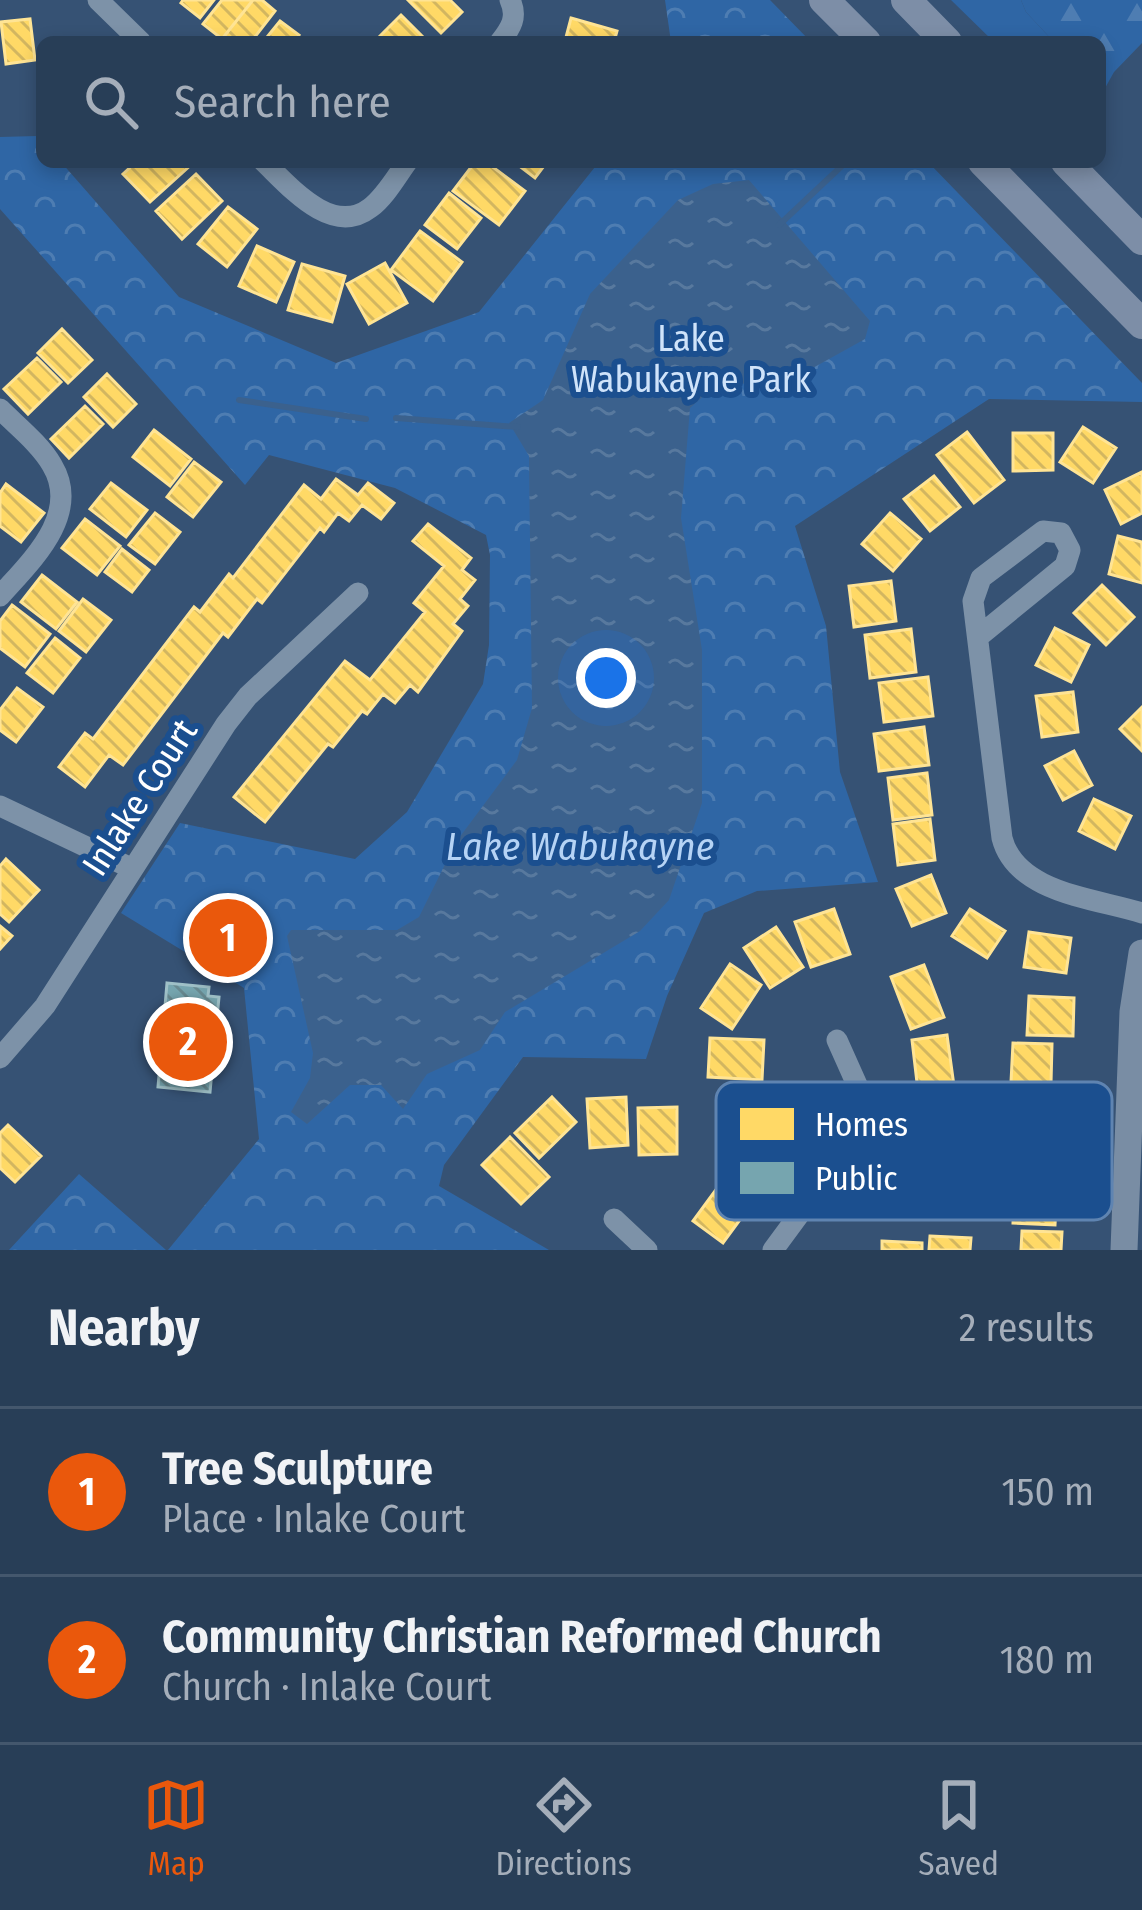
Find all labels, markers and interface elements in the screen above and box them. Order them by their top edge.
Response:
search box [36,36,1106,168]
icon: search [78,69,144,135]
text: Search here [174,75,391,129]
park label: Lake Wabukayne Park [571,317,811,402]
your location [576,648,636,708]
street label: Inlake Court [73,711,207,884]
water label: Lake Wabukayne [446,824,714,870]
pin: 1 [189,893,267,983]
pin: 2 [149,997,227,1087]
legend [716,1082,1112,1220]
text: Homes [815,1105,908,1145]
text: Public [815,1159,897,1199]
text: Nearby [48,1297,200,1359]
text: 2 results [959,1305,1094,1351]
text: Tree Sculpture [162,1442,433,1496]
text: 1 [79,1469,95,1515]
text: 150 m [1001,1469,1094,1515]
text: Place · Inlake Court [162,1496,466,1542]
text: Community Christian Reformed Church [162,1610,882,1664]
text: 2 [78,1637,96,1683]
text: 180 m [1000,1637,1094,1683]
text: Church · Inlake Court [162,1664,491,1710]
tab: Map [143,1772,209,1884]
tab: Directions [495,1772,632,1884]
tab: Saved [918,1772,999,1884]

